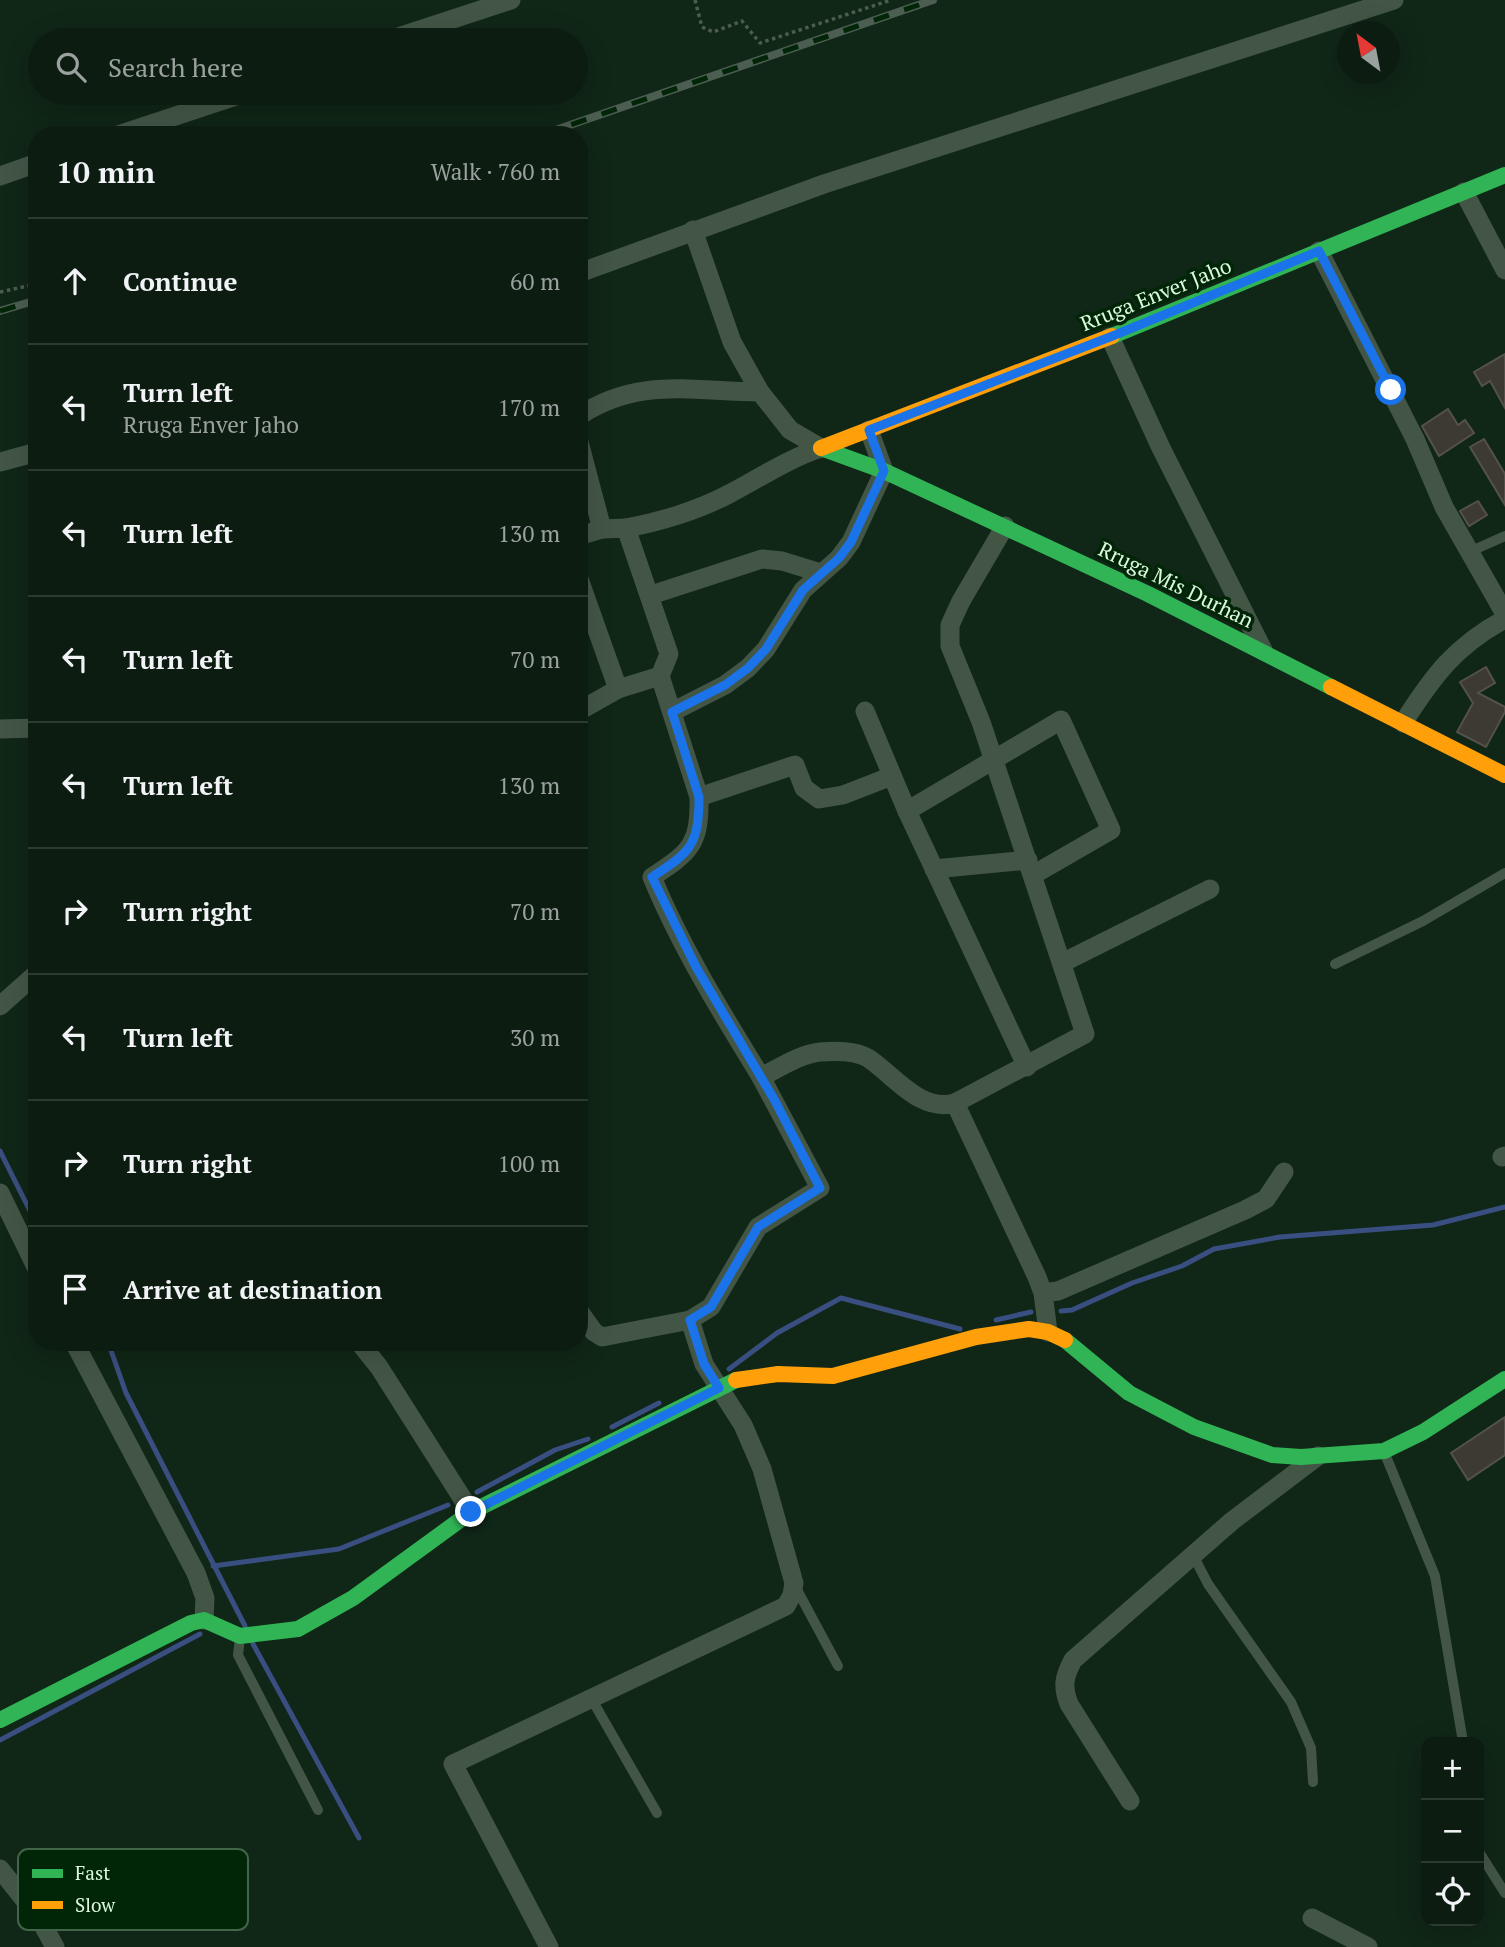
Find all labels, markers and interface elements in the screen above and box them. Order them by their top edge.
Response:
north arrow [1337,21,1400,84]
search box [28,28,588,105]
icon: search [52,48,90,86]
text: Search here [108,50,243,84]
text: 10 min [56,152,155,192]
text: Walk · 760 m [431,156,560,187]
street label: Rruga Enver Jaho [1076,251,1235,337]
icon: ahead [56,262,94,300]
text: Continue [123,264,237,298]
text: 60 m [510,266,560,297]
route start [1375,374,1406,405]
text: Turn left [123,375,233,409]
icon: left [56,388,94,426]
text: 170 m [498,392,560,423]
text: Rruga Enver Jaho [123,409,299,440]
icon: left [56,514,94,552]
text: Turn left [123,516,233,550]
text: 130 m [498,518,560,549]
street label: Rruga Mis Durhan [1094,534,1259,634]
icon: left [56,640,94,678]
text: Turn left [123,642,233,676]
text: 70 m [510,644,560,675]
icon: left [56,766,94,804]
text: Turn left [123,768,233,802]
text: 130 m [498,770,560,801]
icon: right [56,892,94,930]
text: Turn right [123,894,252,928]
text: 70 m [510,896,560,927]
icon: left [56,1018,94,1056]
text: Turn left [123,1020,233,1054]
text: 30 m [510,1022,560,1053]
icon: right [56,1144,94,1182]
text: Turn right [123,1146,252,1180]
text: 100 m [498,1148,560,1179]
icon: arrive [56,1270,94,1308]
text: Arrive at destination [123,1272,382,1306]
route end [455,1496,486,1527]
map controls [1421,1737,1484,1926]
button: + [1421,1737,1484,1800]
button: − [1421,1800,1484,1863]
legend [18,1849,248,1930]
text: Fast [75,1860,110,1885]
button: locate [1421,1863,1484,1926]
text: Slow [75,1892,116,1917]

